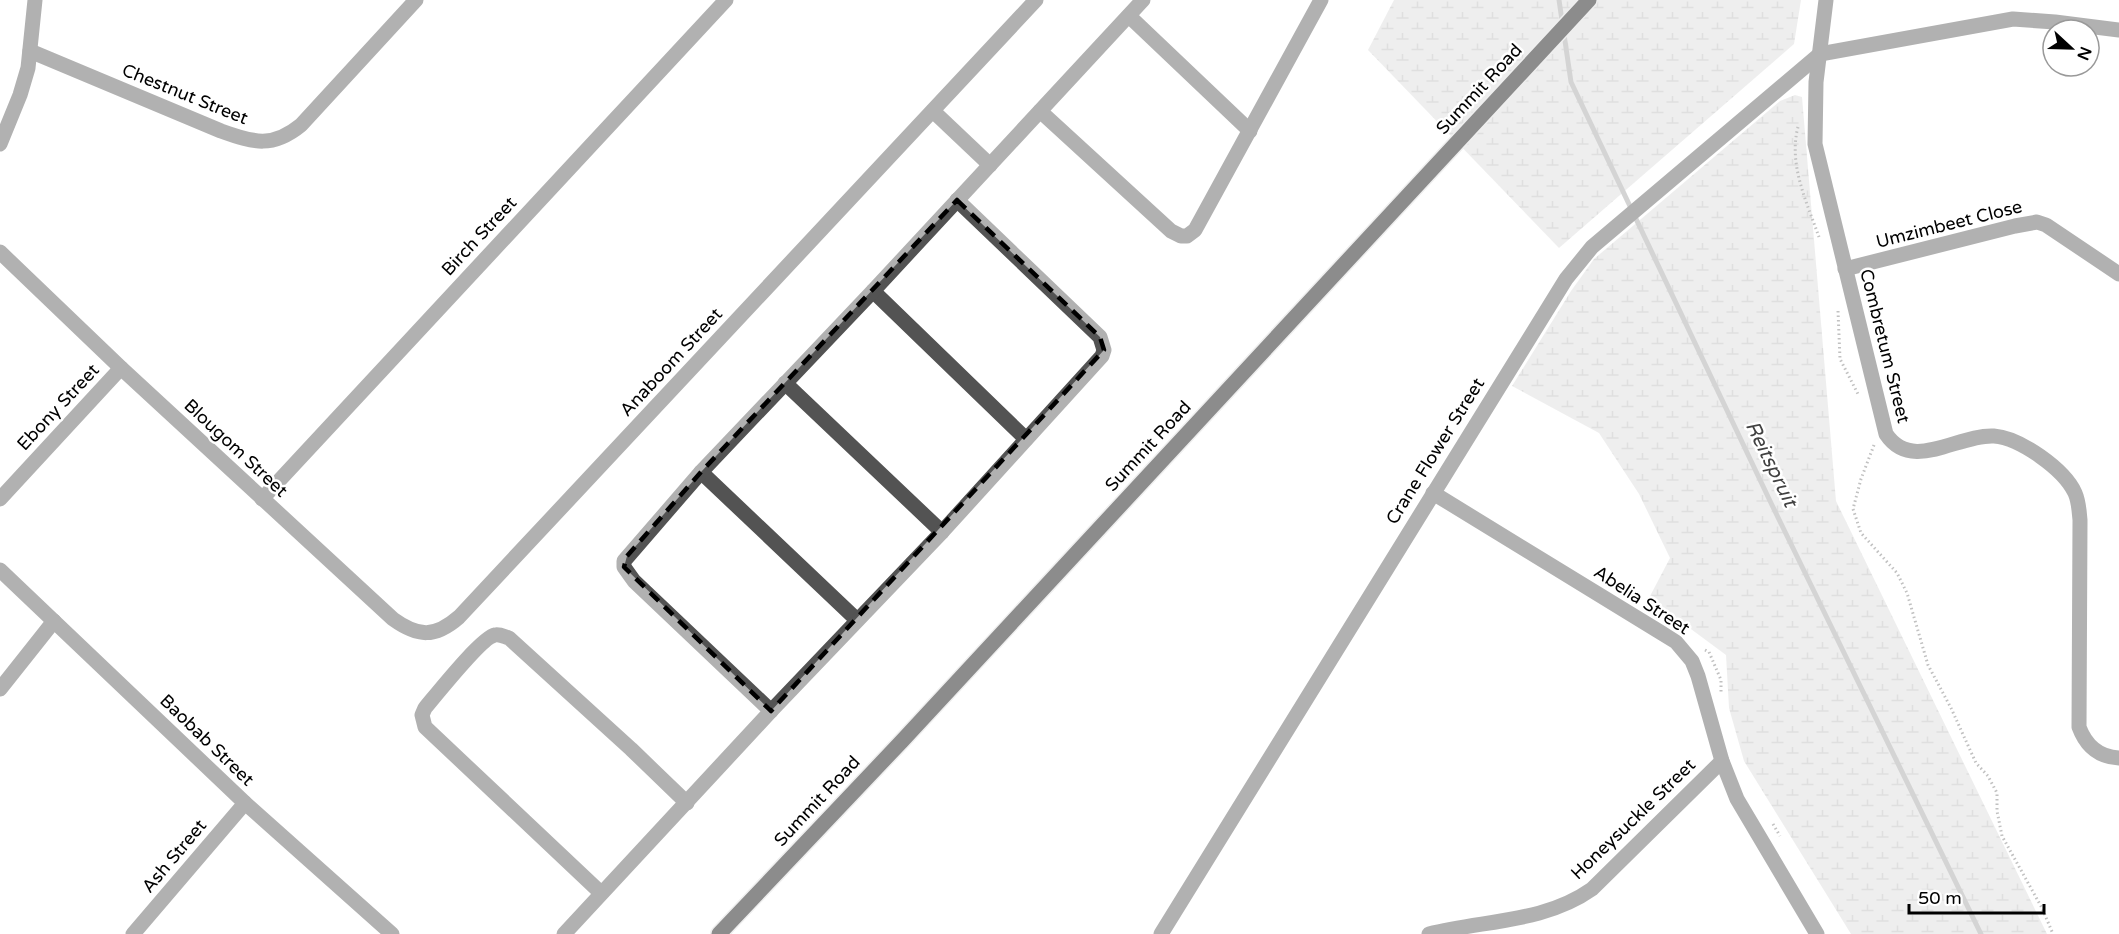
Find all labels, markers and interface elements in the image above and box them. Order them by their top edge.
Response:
north arrow [2041,18,2101,78]
street label: Summit Road [1431,39,1527,139]
text: N [2072,44,2096,63]
street label: Chestnut Street [119,59,251,129]
street label: Birch Street [437,192,521,280]
street label: Umzimbeet Close [1874,195,2024,253]
street label: Combretum Street [1855,267,1915,426]
street label: Anaboom Street [615,303,727,421]
street label: Ebony Street [12,359,104,455]
street label: Crane Flower Street [1381,374,1489,528]
street label: Blougom Street [180,394,292,502]
street label: Summit Road [1100,396,1196,496]
water label: Reitspruit [1740,417,1803,513]
street label: Abelia Street [1590,561,1694,639]
street label: Baobab Street [155,690,259,791]
street label: Summit Road [769,751,865,851]
street label: Honeysuckle Street [1566,754,1700,884]
street label: Ash Street [137,815,211,897]
scale bar [1909,877,2044,915]
text: 50 m [1918,887,1962,909]

